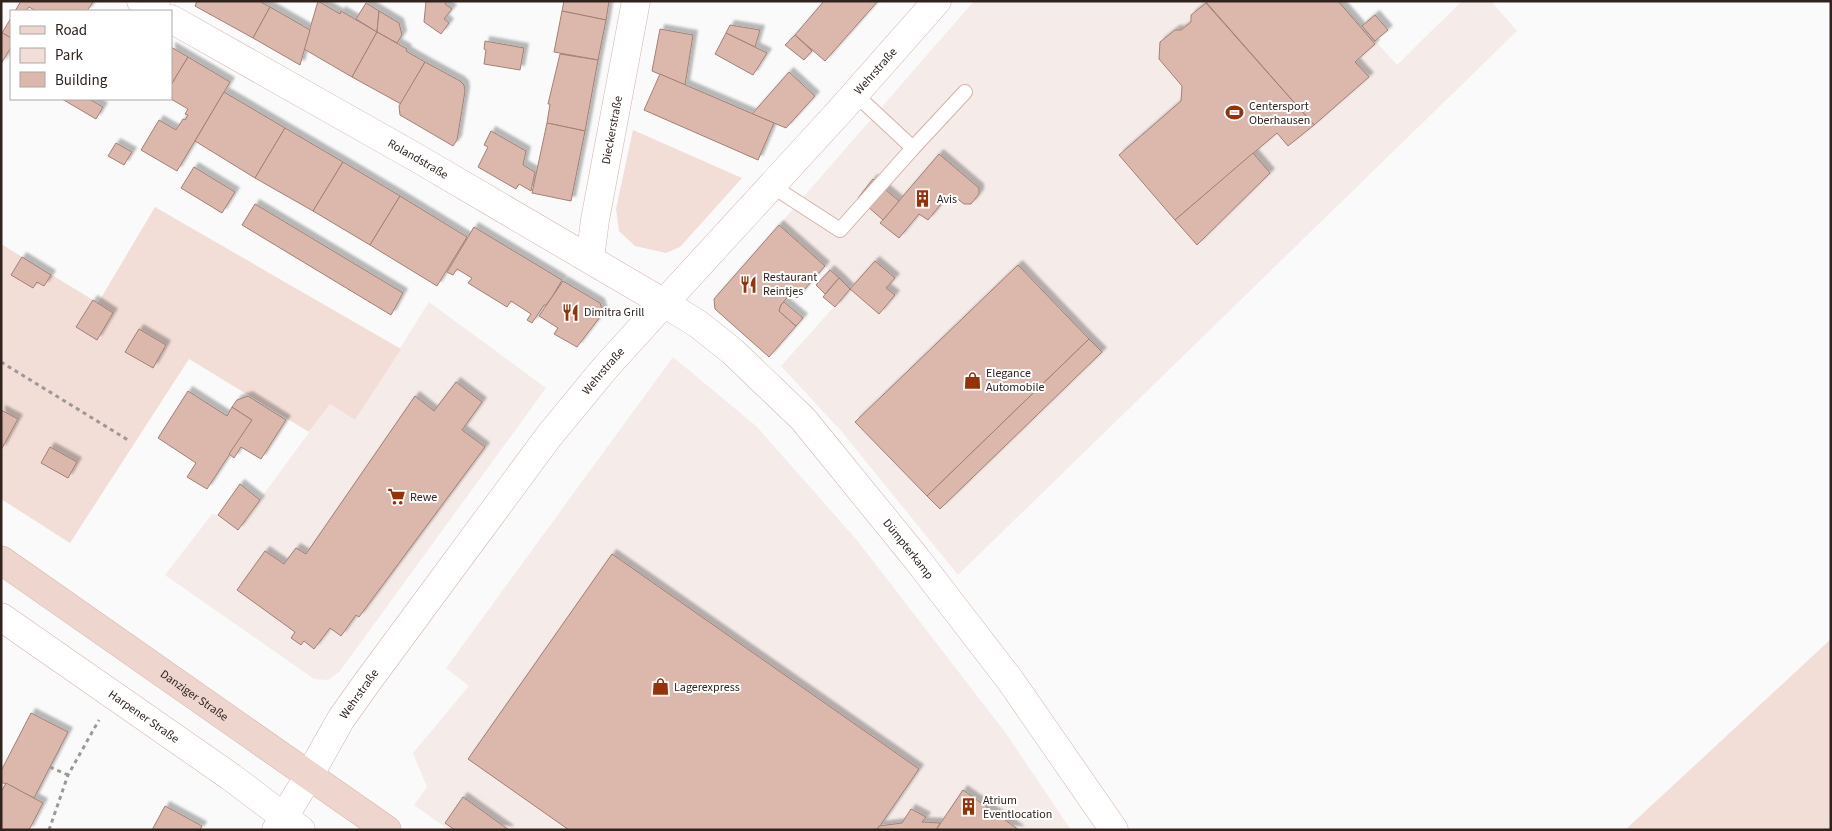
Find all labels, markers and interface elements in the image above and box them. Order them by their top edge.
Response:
legend [10,10,172,100]
text: Road [55,20,87,41]
street label: Wehrstraße [850,44,901,99]
text: Park [55,45,84,66]
text: Building [55,70,108,91]
street label: Dieckerstraße [598,94,627,166]
place label: Centersport Oberhausen [1249,98,1310,129]
sports icon: Centersport Oberhausen [1225,103,1245,123]
street label: Rolandstraße [385,135,451,184]
building icon: Avis [913,189,933,209]
place label: Avis [937,191,957,208]
place label: Restaurant Reintjes [763,269,817,300]
restaurant icon: Restaurant Reintjes [739,274,759,294]
restaurant icon: Dimitra Grill [560,302,580,322]
place label: Dimitra Grill [584,304,644,321]
street label: Wehrstraße [578,344,629,399]
place label: Elegance Automobile [986,365,1044,396]
shop icon: Elegance Automobile [962,370,982,390]
supermarket icon: Rewe [386,487,406,507]
place label: Rewe [410,489,437,506]
street label: Dümpterkamp [879,516,938,583]
street label: Danziger Straße [157,666,232,725]
street label: Wehrstraße [336,666,383,723]
shop icon: Lagerexpress [650,677,670,697]
place label: Lagerexpress [674,679,740,696]
street label: Harpener Straße [105,686,182,747]
place label: Atrium Eventlocation [983,792,1052,823]
building icon: Atrium Eventlocation [959,797,979,817]

